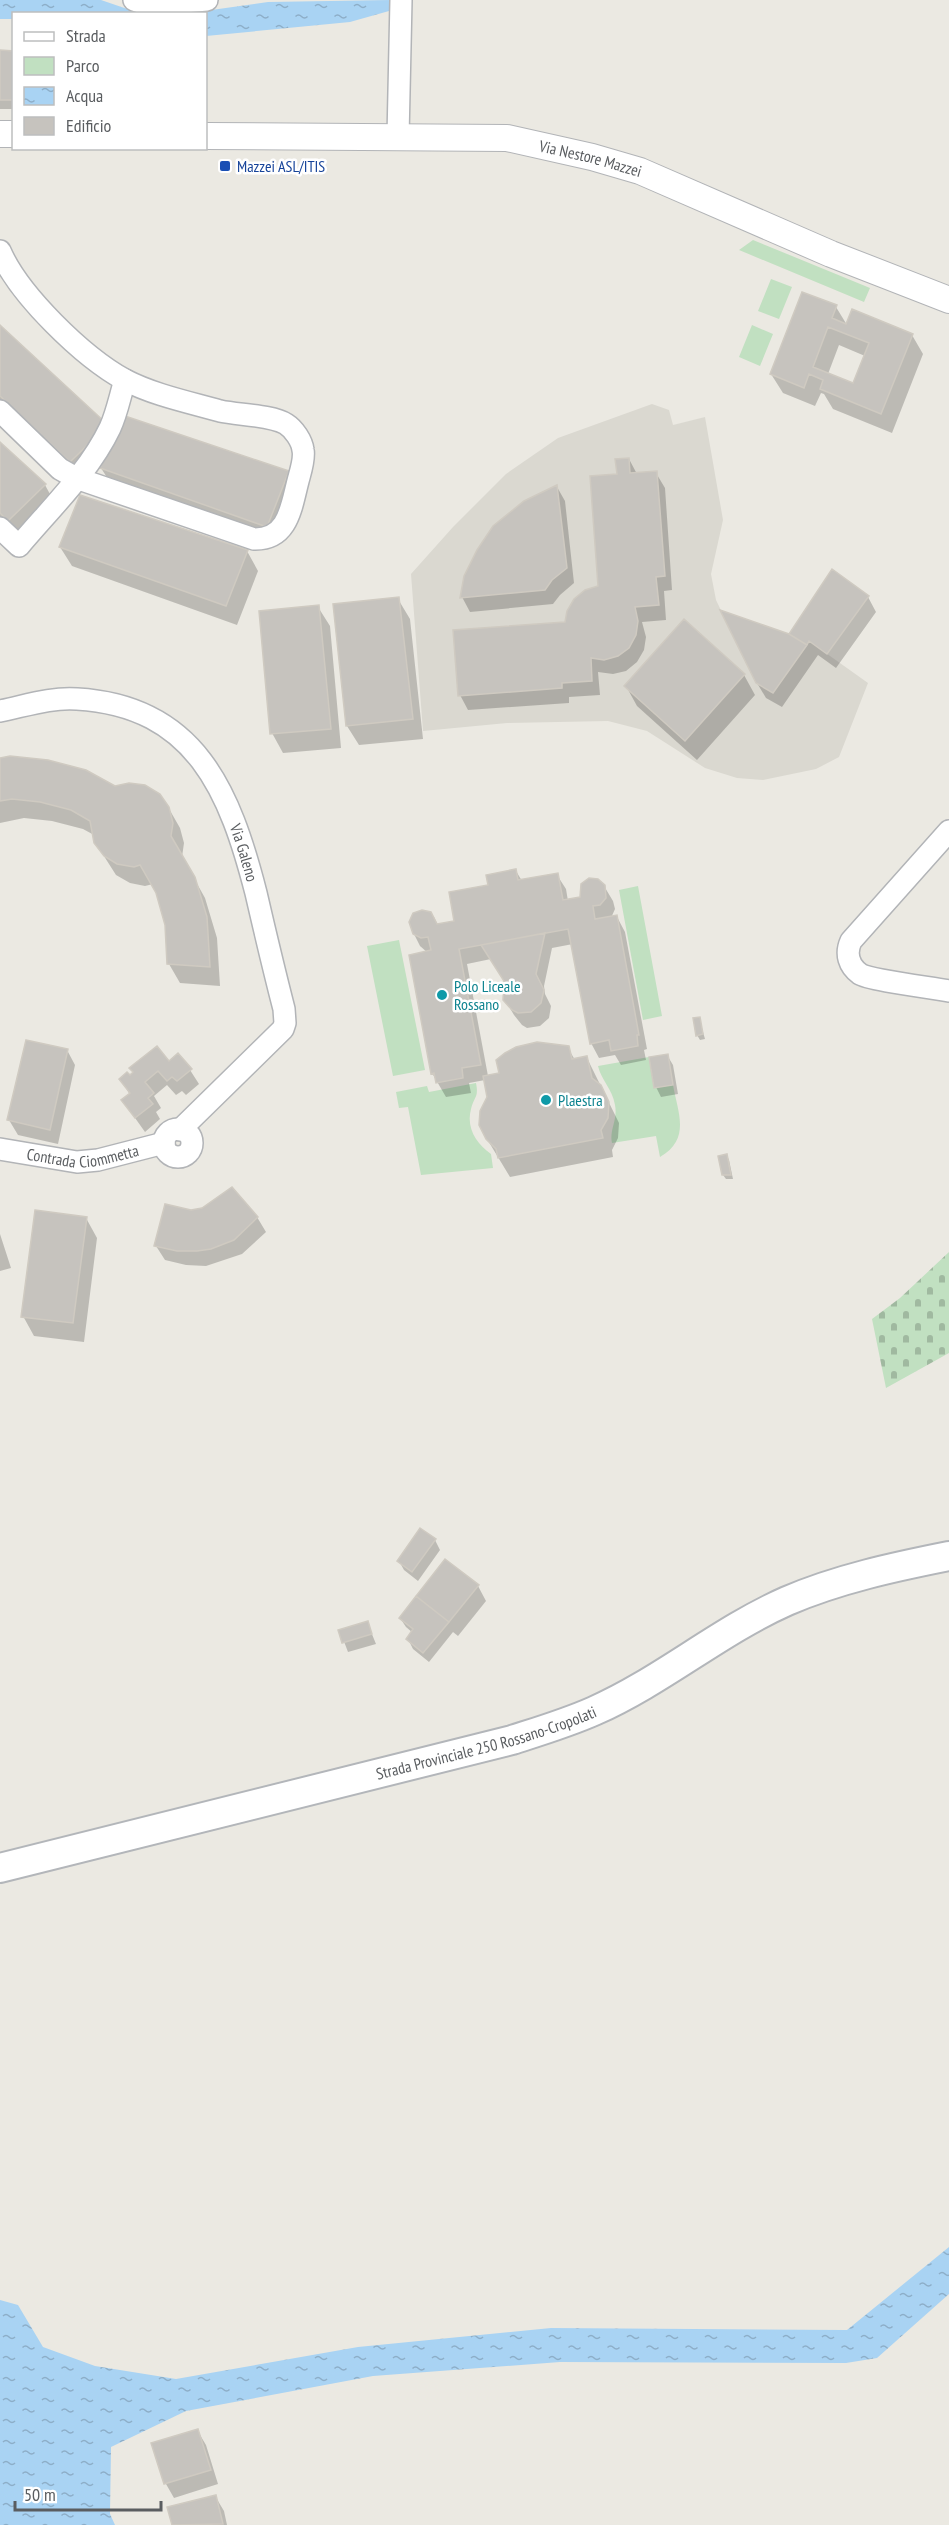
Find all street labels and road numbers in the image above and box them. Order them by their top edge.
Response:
street label: Via Nestore Mazzei [537,135,644,181]
street label: Via Galeno [225,820,263,884]
street label: Contrada Ciommetta [25,1140,141,1172]
street label: Strada Provinciale 250 Rossano-Cropolati [374,1701,599,1784]

